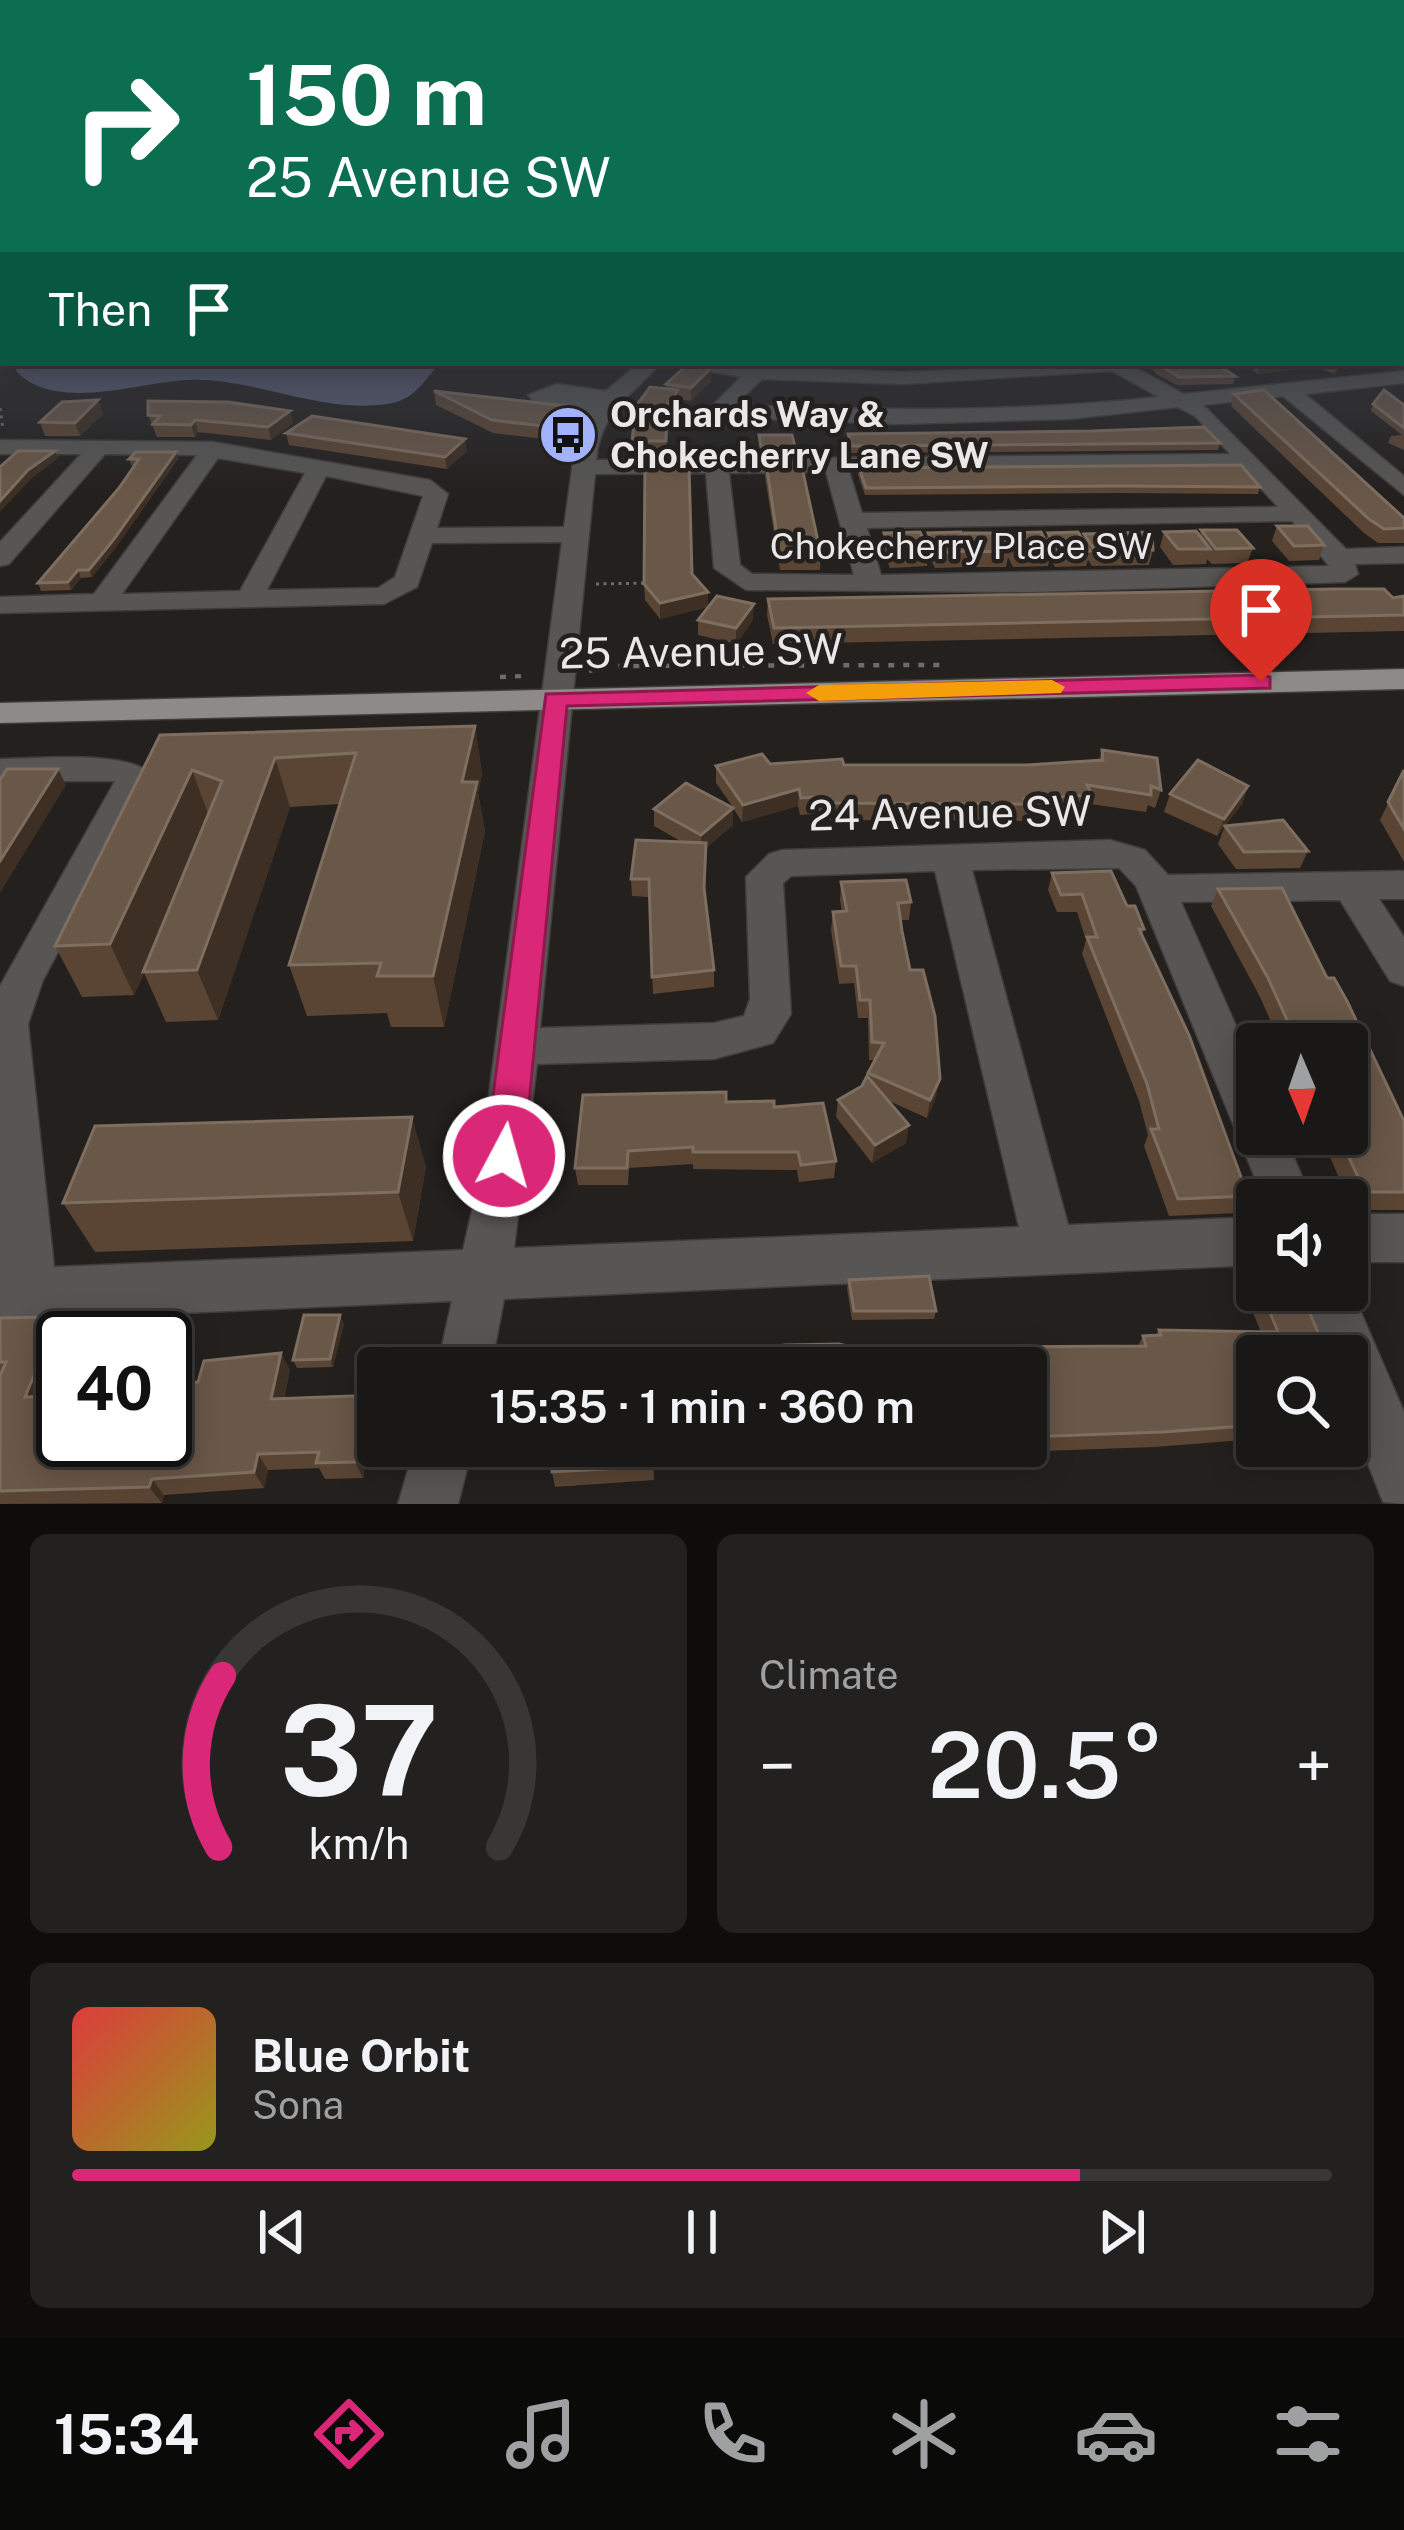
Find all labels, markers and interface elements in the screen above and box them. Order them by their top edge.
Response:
text: 150 m [246,45,487,144]
icon: right [48,48,204,204]
text: 25 Avenue SW [246,146,611,209]
icon: arrive [176,276,242,342]
text: Then [48,283,152,336]
place label: Orchards Way & Chokecherry Lane SW [610,393,989,476]
bus stop icon: Orchards Way & Chokecherry Lane SW [537,404,599,466]
street label: Chokecherry Place SW [770,525,1152,567]
pin [1210,559,1312,682]
icon: arrive [1228,577,1294,643]
street label: 25 Avenue SW [559,624,843,677]
street label: 24 Avenue SW [808,786,1092,839]
north arrow [1236,1023,1368,1155]
map controls [1236,1023,1368,1467]
position arrow [441,1093,567,1219]
button: sound [1236,1179,1368,1311]
speed limit sign: 40 [36,1311,192,1467]
button: search [1236,1335,1368,1467]
text: 15:35 · 1 min · 360 m [489,1380,915,1433]
text: Climate [759,1652,899,1698]
text: 37 [279,1677,438,1824]
text: 20.5° [927,1712,1164,1818]
text: − [759,1727,796,1805]
text: + [1295,1727,1332,1805]
text: km/h [308,1817,409,1868]
text: Blue Orbit [252,2029,470,2082]
text: Sona [252,2082,344,2128]
icon: previous [249,2199,315,2265]
icon: pause [669,2199,735,2265]
icon: next [1089,2199,1155,2265]
icon: directions [307,2392,391,2476]
icon: music [499,2392,583,2476]
icon: phone [691,2392,775,2476]
icon: climate [882,2392,966,2476]
icon: car [1074,2392,1158,2476]
icon: filters [1266,2392,1350,2476]
text: 15:34 [54,2403,199,2466]

